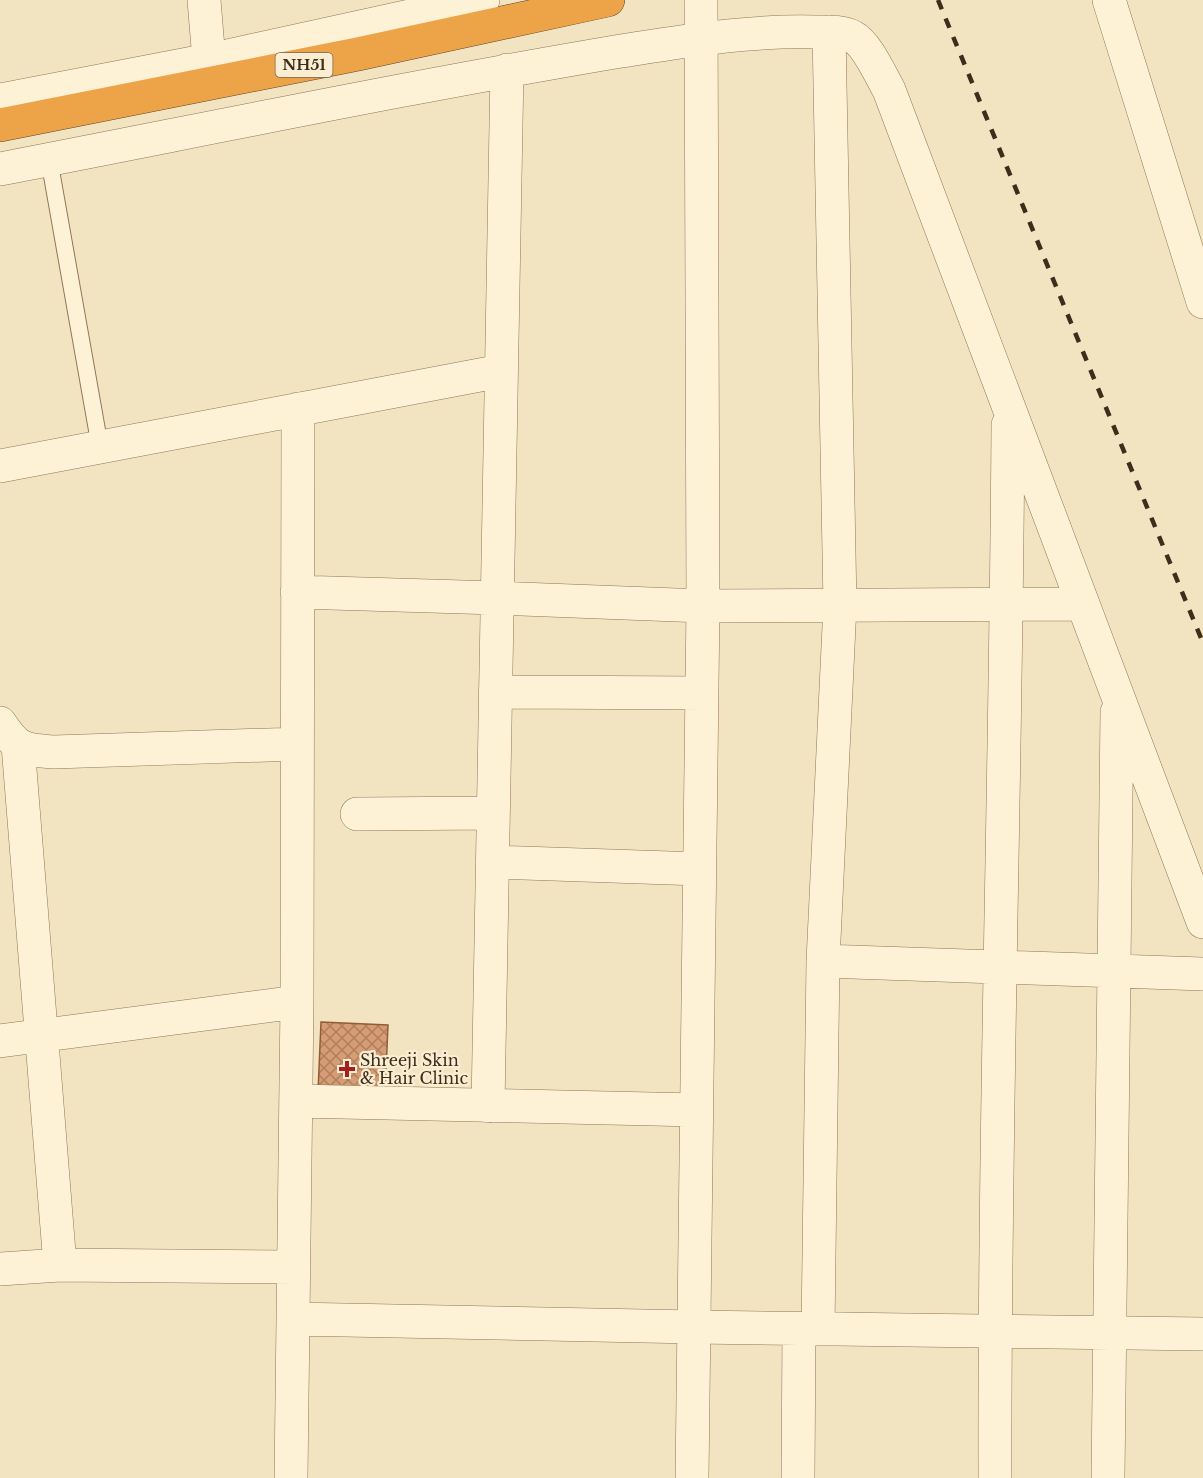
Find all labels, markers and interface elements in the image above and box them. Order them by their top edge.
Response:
road number: NH51 [276,53,332,77]
place label: Shreeji Skin & Hair Clinic [360,1050,469,1088]
marker: Shreeji Skin & Hair Clinic [338,1060,356,1078]

